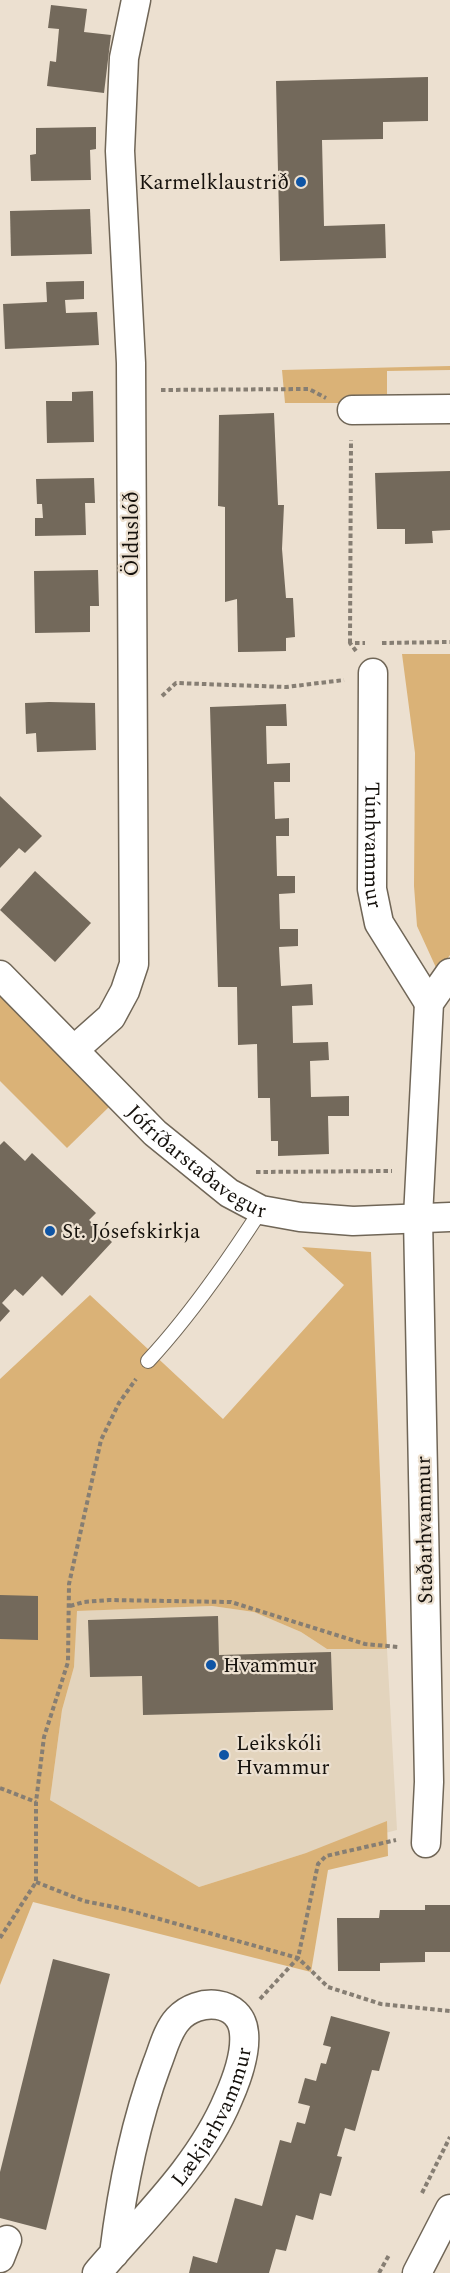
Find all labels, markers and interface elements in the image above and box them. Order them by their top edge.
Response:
place label: Karmelklaustrið [139,167,289,199]
marker: Karmelklaustrið [294,175,308,189]
street label: Ölduslóð [116,492,148,576]
street label: Túnhvammur [355,782,391,911]
street label: Jófríðarstaðavegur [118,1097,268,1228]
place label: St. Jósefskirkja [62,1216,201,1248]
marker: St. Jósefskirkja [43,1224,57,1238]
street label: Staðarhvammur [408,1456,442,1604]
place label: Hvammur [223,1650,317,1682]
marker: Hvammur [204,1658,218,1672]
place label: Leikskóli Hvammur [236,1728,330,1784]
marker: Leikskóli Hvammur [217,1748,231,1762]
street label: Lækjarhvammur [164,2045,261,2194]

